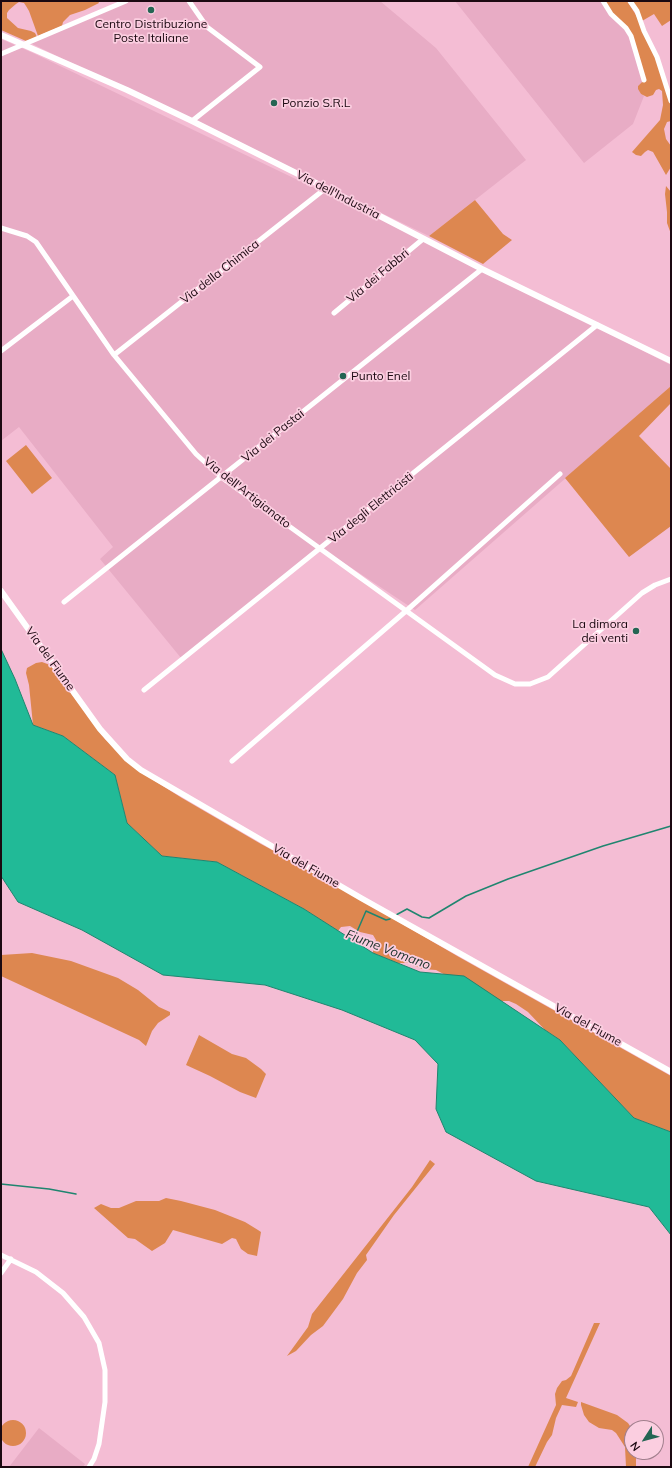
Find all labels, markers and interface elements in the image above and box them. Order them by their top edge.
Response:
marker: Centro Distribuzione Poste Italiane [146,5,156,15]
place label: Centro Distribuzione Poste Italiane [95,17,207,45]
place label: Ponzio S.R.L [282,96,350,110]
marker: Ponzio S.R.L [269,98,279,108]
street label: Via dell'Industria [294,168,382,222]
street label: Via della Chimica [178,237,262,307]
street label: Via dei Fabbri [344,246,412,306]
place label: Punto Enel [351,369,410,383]
marker: Punto Enel [338,371,348,381]
street label: Via dei Pastai [239,406,307,466]
street label: Via dell'Artigianato [201,454,293,532]
street label: Via degli Elettricisti [326,469,416,547]
place label: La dimora dei venti [572,617,628,645]
street label: Via del Fiume [22,624,78,694]
marker: La dimora dei venti [631,626,641,636]
street label: Via del Fiume [270,841,342,891]
water label: Fiume Vomano [343,927,433,973]
street label: Via del Fiume [552,1001,624,1049]
north arrow [624,1420,664,1460]
text: N [627,1439,643,1454]

